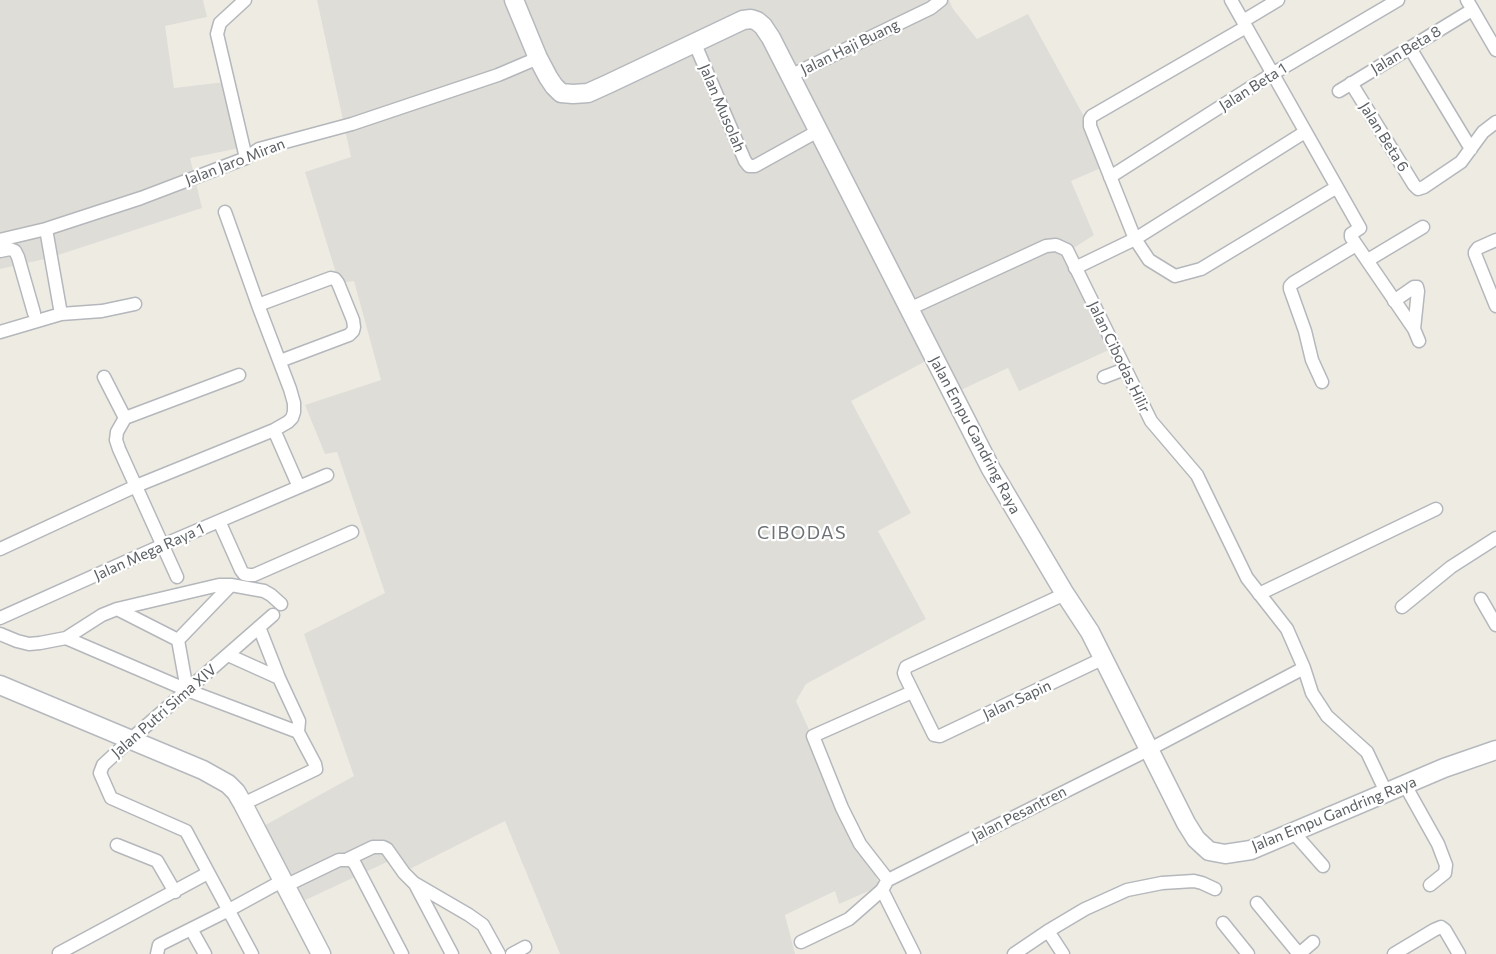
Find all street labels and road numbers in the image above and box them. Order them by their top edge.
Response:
street label: Jalan Haji Buang [798,15,902,79]
street label: Jalan Beta 8 [1368,22,1444,78]
street label: Jalan Beta 1 [1216,59,1290,115]
street label: Jalan Musolah [695,61,749,155]
street label: Jalan Beta 6 [1355,99,1413,175]
street label: Jalan Jaro Miran [182,135,288,189]
street label: Jalan Cibodas Hilir [1084,298,1154,416]
street label: Jalan Empu Gandring Raya [926,353,1024,517]
street label: Jalan Mega Raya 1 [91,520,207,584]
street label: Jalan Putri Sima XIV [108,661,220,761]
street label: Jalan Sapin [980,676,1054,724]
street label: Jalan Empu Gandring Raya [1249,773,1419,855]
street label: Jalan Pesantren [969,782,1069,846]

